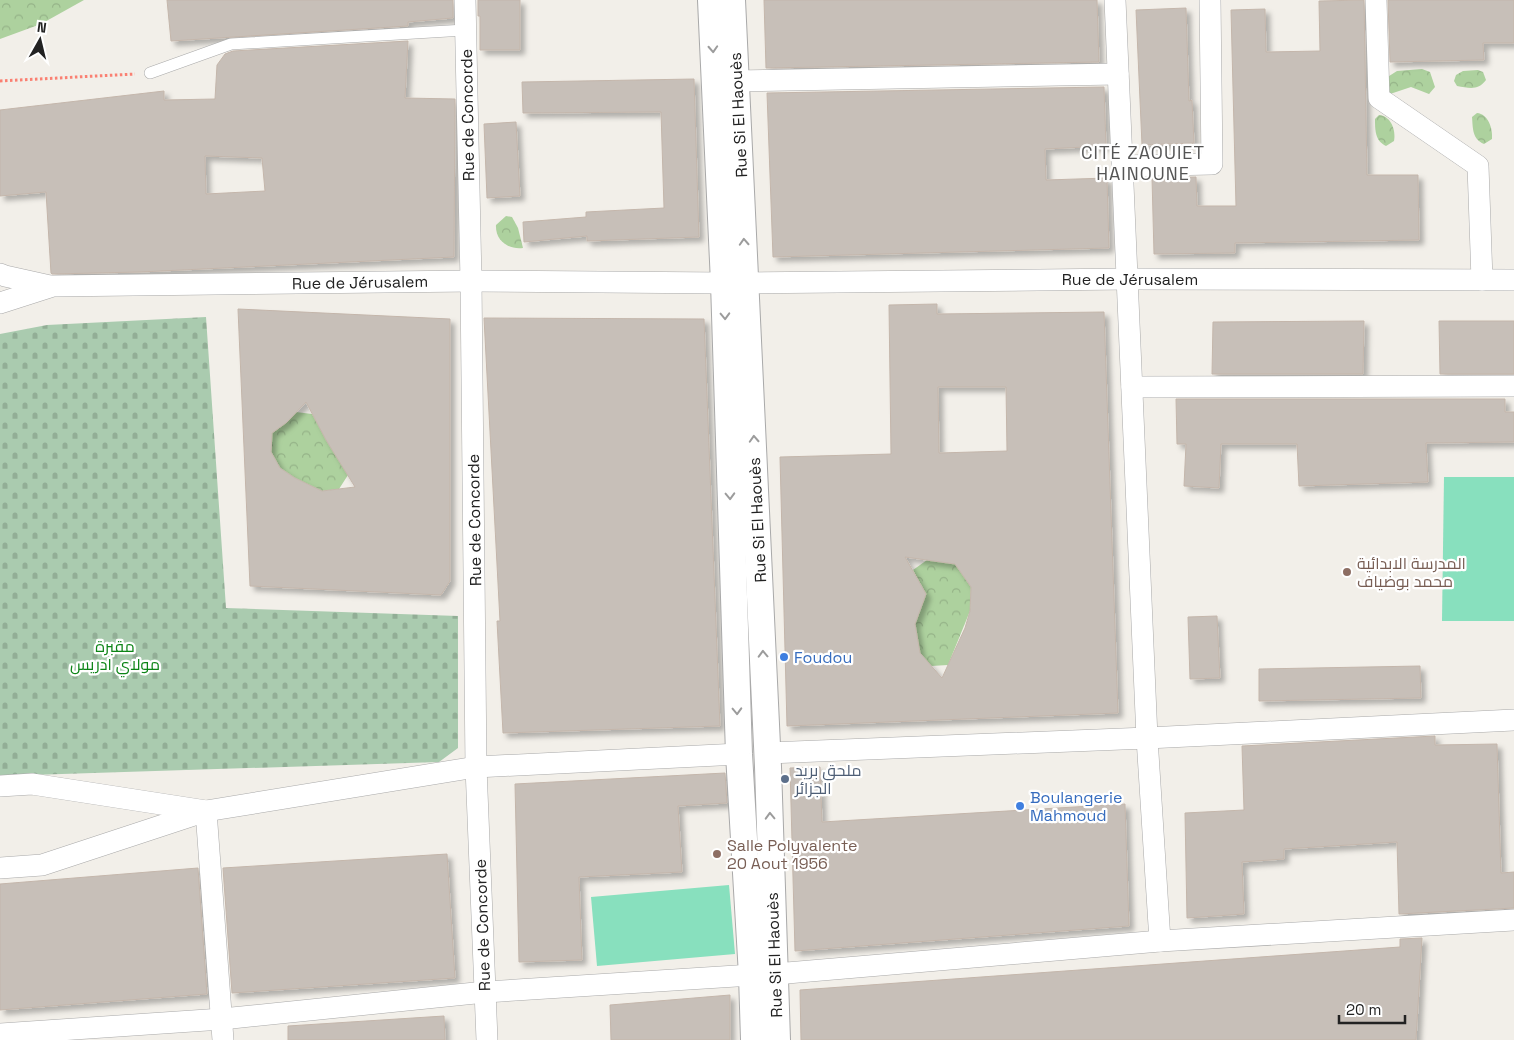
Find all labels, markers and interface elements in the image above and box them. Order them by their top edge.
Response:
north arrow [15,15,65,65]
text: N [36,18,48,37]
one-way arrow [708,45,718,53]
street label: Rue de Concorde [456,49,479,181]
street label: Rue Si El Haouès [725,52,752,178]
district label: CITÉ ZAOUIET HAINOUNE [1081,141,1205,185]
one-way arrow [739,238,750,246]
street label: Rue de Jérusalem [1062,269,1198,290]
street label: Rue de Jérusalem [292,271,428,294]
one-way arrow [719,312,730,320]
one-way arrow [748,435,759,443]
street label: Rue de Concorde [463,454,486,586]
street label: Rue Si El Haouès [744,457,771,583]
one-way arrow [725,492,735,500]
place label: المدرسة الابدائية محمد بوضياف [1357,553,1466,592]
marker: المدرسة الابدائية محمد بوضياف [1341,566,1353,578]
park label: مقبرة مولاي ادريس [70,636,160,678]
place label: Foudou [794,647,852,668]
one-way arrow [758,650,769,658]
marker: Foudou [778,651,790,663]
one-way arrow [732,707,742,715]
place label: ملحق بريد الجزائر [794,760,861,799]
marker: ملحق بريد الجزائر [779,773,791,785]
place label: Boulangerie Mahmoud [1030,787,1122,826]
marker: Boulangerie Mahmoud [1014,800,1026,812]
one-way arrow [765,812,775,820]
place label: Salle Polyvalente 20 Aout 1956 [727,835,857,874]
marker: Salle Polyvalente 20 Aout 1956 [711,848,723,860]
street label: Rue de Concorde [470,859,495,991]
street label: Rue Si El Haouès [762,892,787,1018]
scale bar [1339,992,1405,1024]
text: 20 m [1346,1000,1381,1019]

